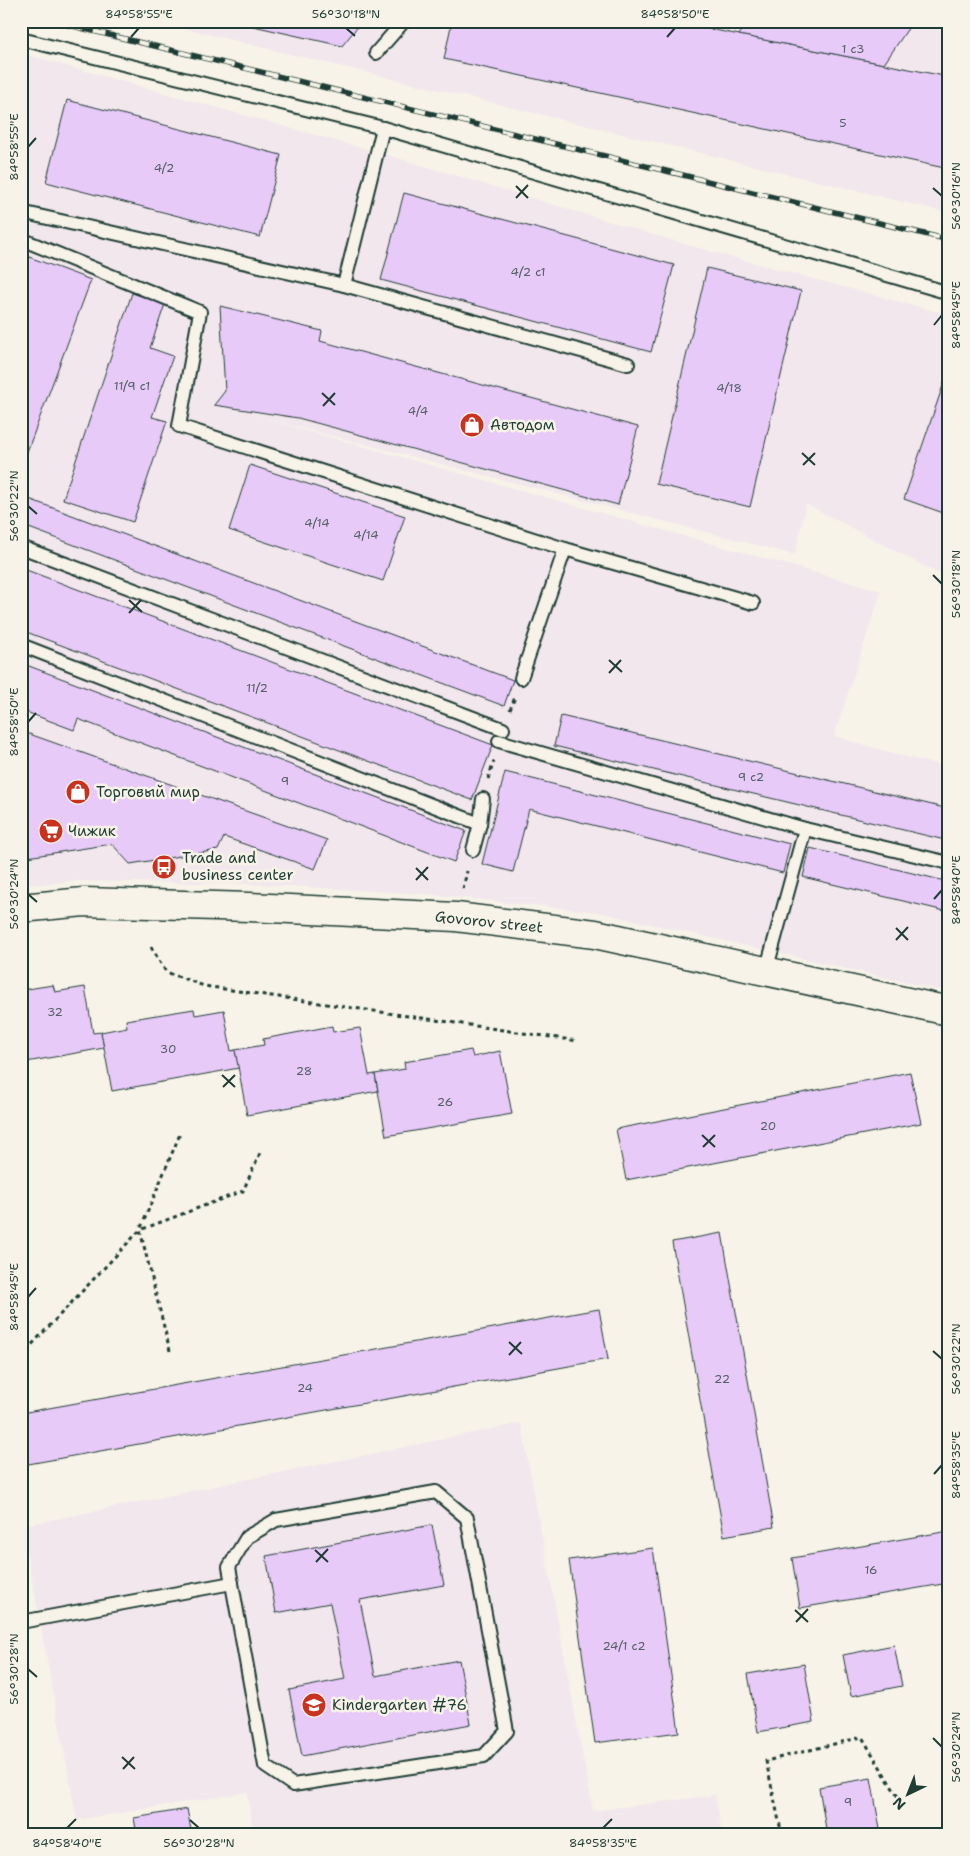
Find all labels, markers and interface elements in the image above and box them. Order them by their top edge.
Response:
text: 84°58'55"E [105,6,173,22]
text: 56°30'18"N [312,6,380,22]
text: 84°58'50"E [641,6,709,22]
house number: 1 с3 [841,41,865,57]
text: 84°58'55"E [6,113,22,181]
house number: 5 [839,115,847,131]
house number: 4/2 [154,160,174,176]
text: 56°30'16"N [948,162,964,230]
house number: 4/2 с1 [510,264,546,280]
text: 84°58'45"E [948,281,964,349]
house number: 11/9 с1 [114,378,150,394]
house number: 4/18 [716,380,742,396]
house number: 4/4 [408,403,428,419]
shop icon: Автодом [459,412,485,438]
place label: Автодом [490,415,555,435]
text: 56°30'22"N [6,470,22,542]
house number: 4/14 [304,515,330,531]
house number: 4/14 [353,527,379,543]
text: 56°30'18"N [948,550,964,618]
house number: 11/2 [246,680,268,696]
text: 84°58'50"E [6,688,22,756]
house number: 9 с2 [738,769,764,785]
house number: 9 [281,773,289,789]
shop icon: Торговый мир [65,779,91,805]
place label: Торговый мир [96,782,200,802]
supermarket icon: Чижик [38,818,64,844]
place label: Чижик [68,821,116,841]
place label: Trade and business center [182,848,294,885]
bus stop icon: Trade and business center [151,854,177,880]
text: 84°58'40"E [948,855,964,925]
text: 56°30'24"N [6,859,22,929]
street label: Govorov street [434,906,544,938]
house number: 32 [47,1004,63,1020]
house number: 30 [160,1041,176,1057]
house number: 28 [296,1063,312,1079]
house number: 26 [437,1094,453,1110]
house number: 20 [760,1118,776,1134]
text: 84°58'45"E [6,1263,22,1331]
text: 56°30'22"N [948,1323,964,1395]
house number: 22 [714,1371,730,1387]
house number: 24 [297,1380,313,1396]
text: 84°58'35"E [948,1431,964,1499]
house number: 16 [864,1562,878,1578]
text: 56°30'28"N [6,1633,22,1705]
house number: 24/1 с2 [602,1638,646,1654]
school or university icon: Kindergarten #76 [301,1692,327,1718]
place label: Kindergarten #76 [332,1695,467,1715]
text: 56°30'24"N [948,1712,964,1782]
north arrow [882,1768,932,1818]
text: N [889,1793,909,1814]
house number: 9 [844,1794,852,1810]
text: 84°58'40"E [32,1835,102,1851]
text: 56°30'28"N [163,1835,235,1851]
text: 84°58'35"E [569,1835,637,1851]

